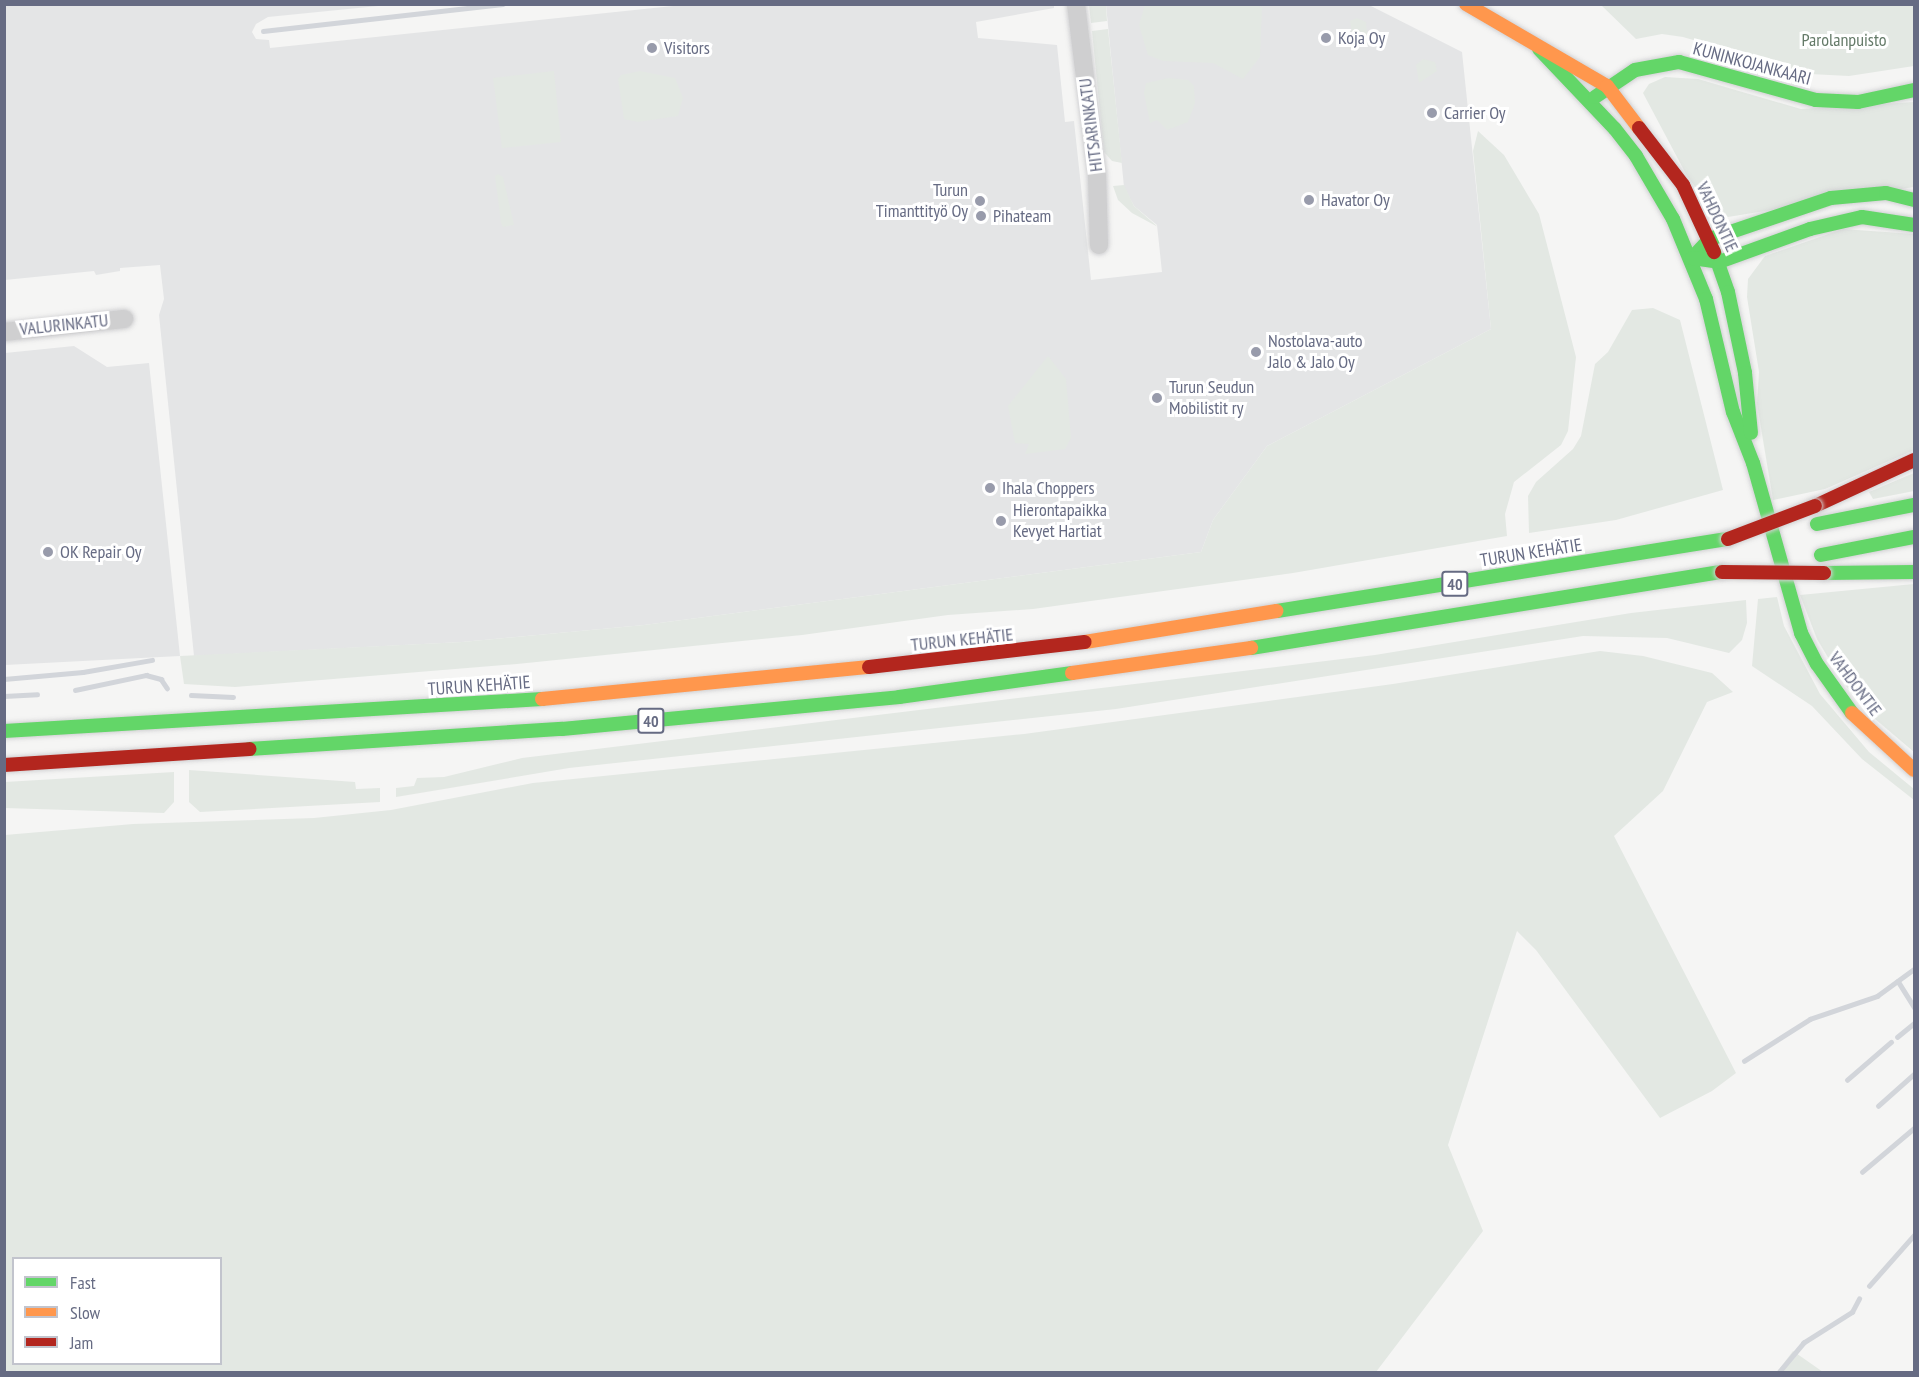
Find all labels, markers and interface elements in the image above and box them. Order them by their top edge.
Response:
place label: Koja Oy [1338,27,1385,49]
park label: Parolanpuisto [1801,29,1887,51]
marker: Koja Oy [1319,31,1333,45]
place label: Visitors [664,37,710,59]
street label: KUNINKOJANKAARI [1691,38,1813,90]
marker: Visitors [645,41,659,55]
street label: HITSARINKATU [1075,77,1107,173]
place label: Carrier Oy [1444,102,1506,124]
marker: Carrier Oy [1425,106,1439,120]
street label: VAHDONTIE [1691,179,1743,255]
place label: Turun Timanttityö Oy [876,180,968,222]
place label: Havator Oy [1321,189,1390,211]
marker: Havator Oy [1302,193,1316,207]
marker: Turun Timanttityö Oy [973,194,987,208]
place label: Pihateam [993,205,1051,227]
marker: Pihateam [974,209,988,223]
street label: VALURINKATU [19,310,109,340]
place label: Nostolava-auto Jalo & Jalo Oy [1268,331,1363,374]
marker: Nostolava-auto Jalo & Jalo Oy [1249,345,1263,359]
place label: Turun Seudun Mobilistit ry [1169,377,1254,420]
marker: Turun Seudun Mobilistit ry [1150,391,1164,405]
place label: Ihala Choppers [1002,477,1095,499]
marker: Ihala Choppers [983,481,997,495]
place label: Hierontapaikka Kevyet Hartiat [1013,500,1107,542]
marker: Hierontapaikka Kevyet Hartiat [994,514,1008,528]
street label: TURUN KEHÄTIE [1479,534,1583,572]
place label: OK Repair Oy [60,541,142,563]
marker: OK Repair Oy [41,545,55,559]
road number: 40 [1440,571,1470,597]
street label: TURUN KEHÄTIE [910,624,1014,656]
street label: VAHDONTIE [1824,648,1886,720]
street label: TURUN KEHÄTIE [427,672,531,700]
road number: 40 [636,708,666,734]
legend [12,1257,222,1365]
text: Fast [70,1271,96,1294]
text: Slow [70,1301,100,1324]
text: Jam [70,1331,93,1354]

